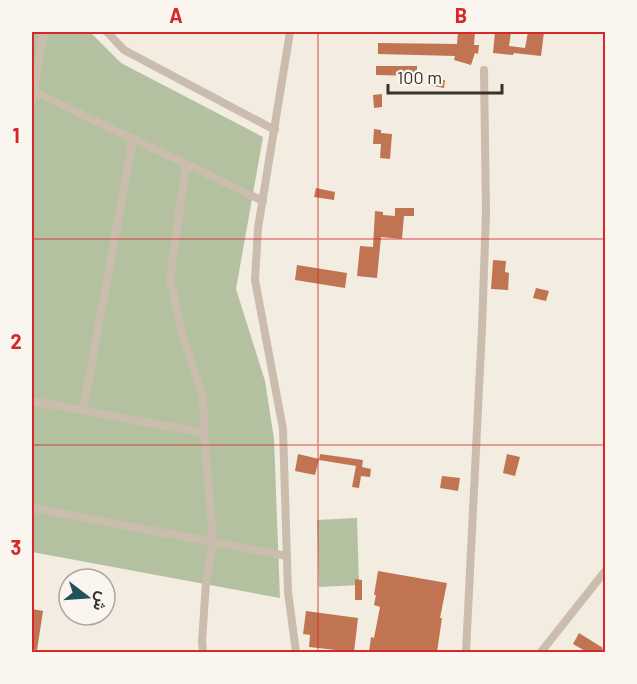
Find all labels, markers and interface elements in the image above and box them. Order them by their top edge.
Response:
text: A [169,3,183,27]
text: B [455,3,467,27]
scale bar [388,57,502,95]
text: 100 m [397,66,442,88]
text: 1 [12,123,20,147]
text: 2 [10,329,22,353]
text: 3 [11,535,21,559]
north arrow [57,567,117,627]
text: ش [89,589,114,614]

